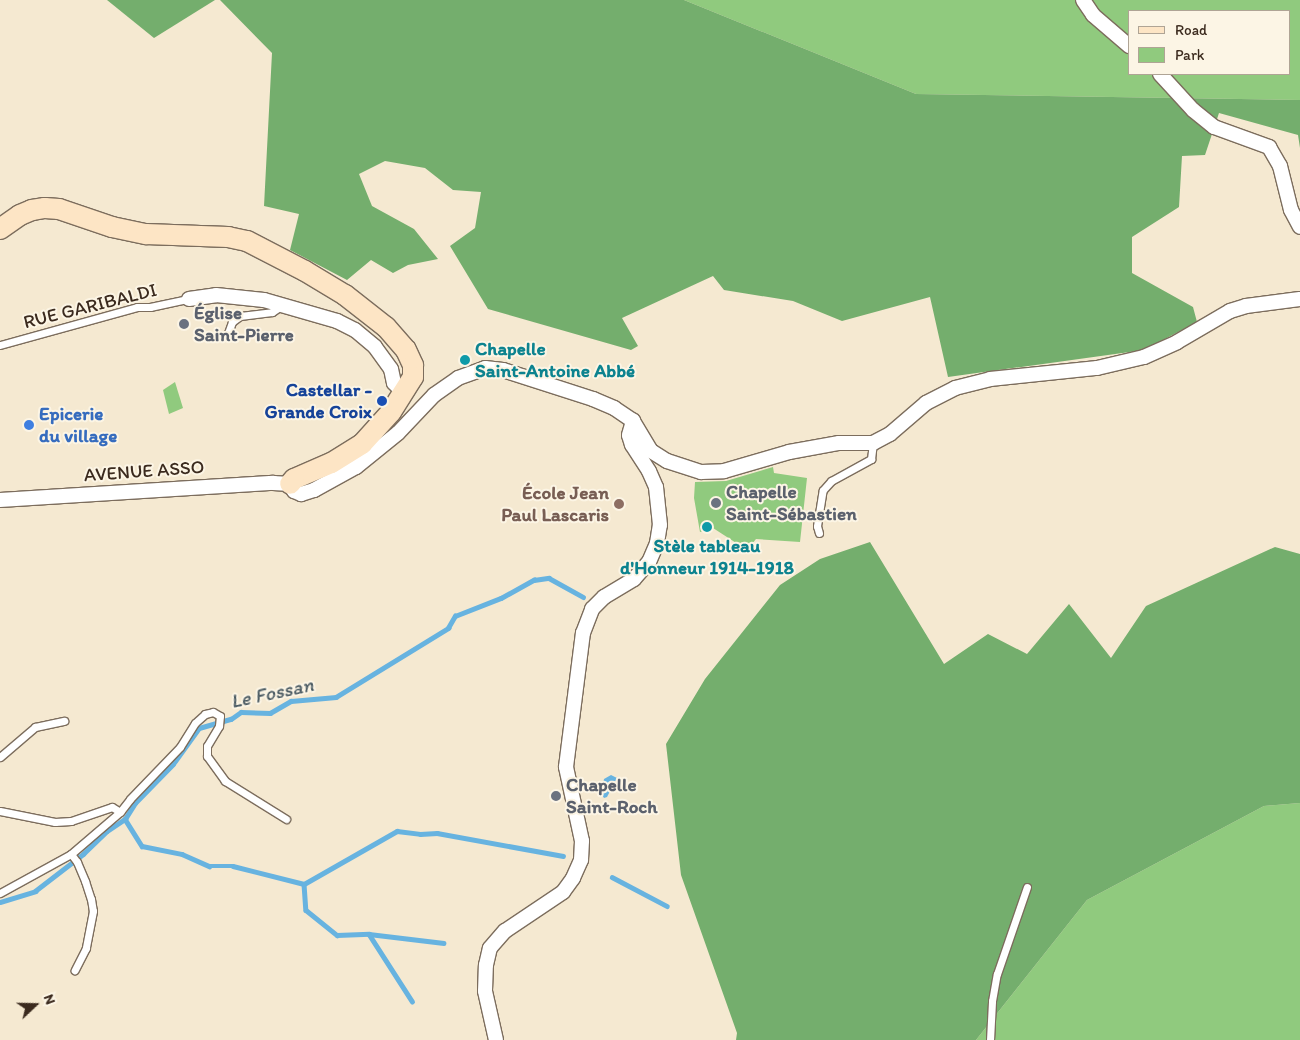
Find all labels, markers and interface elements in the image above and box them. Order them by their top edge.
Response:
legend [1128,10,1290,75]
text: Road [1175,21,1207,39]
text: Park [1175,46,1205,64]
street label: RUE GARIBALDI [22,279,158,333]
place label: Église Saint-Pierre [194,302,294,346]
marker: Église Saint-Pierre [178,318,190,330]
place label: Chapelle Saint-Antoine Abbé [475,338,635,382]
marker: Chapelle Saint-Antoine Abbé [459,354,471,366]
place label: Castellar - Grande Croix [265,379,372,423]
marker: Castellar - Grande Croix [376,395,388,407]
place label: Epicerie du village [39,403,117,447]
marker: Epicerie du village [23,419,35,431]
street label: AVENUE ASSO [83,455,205,487]
place label: Chapelle Saint-Sébastien [726,481,857,525]
place label: École Jean Paul Lascaris [502,482,609,526]
marker: Chapelle Saint-Sébastien [710,497,722,509]
marker: École Jean Paul Lascaris [613,498,625,510]
marker: Stèle tableau d'Honneur 1914-1918 [701,521,713,533]
place label: Stèle tableau d'Honneur 1914-1918 [620,535,794,579]
water label: Le Fossan [229,673,315,713]
place label: Chapelle Saint-Roch [566,774,657,818]
marker: Chapelle Saint-Roch [550,790,562,802]
north arrow [10,980,60,1030]
text: N [40,992,59,1007]

